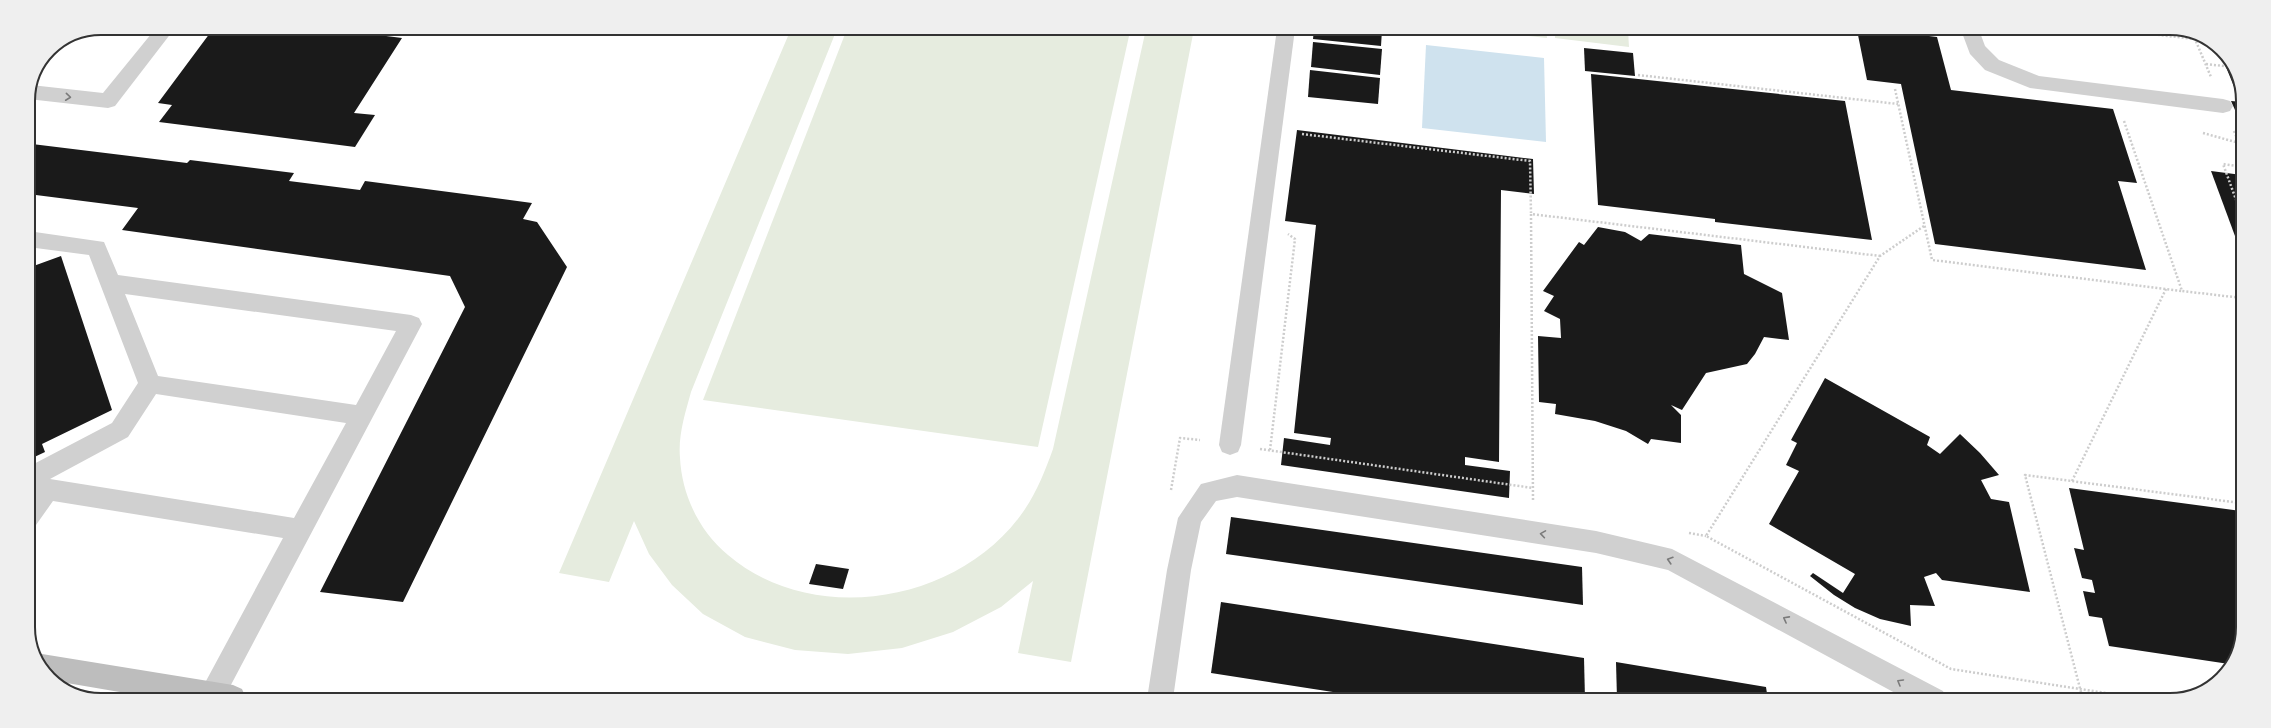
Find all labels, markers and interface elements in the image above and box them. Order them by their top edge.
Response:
one-way arrow [65,92,71,101]
one-way arrow [1540,530,1546,539]
one-way arrow [1667,556,1674,565]
one-way arrow [1783,616,1790,624]
one-way arrow [1897,679,1904,686]

